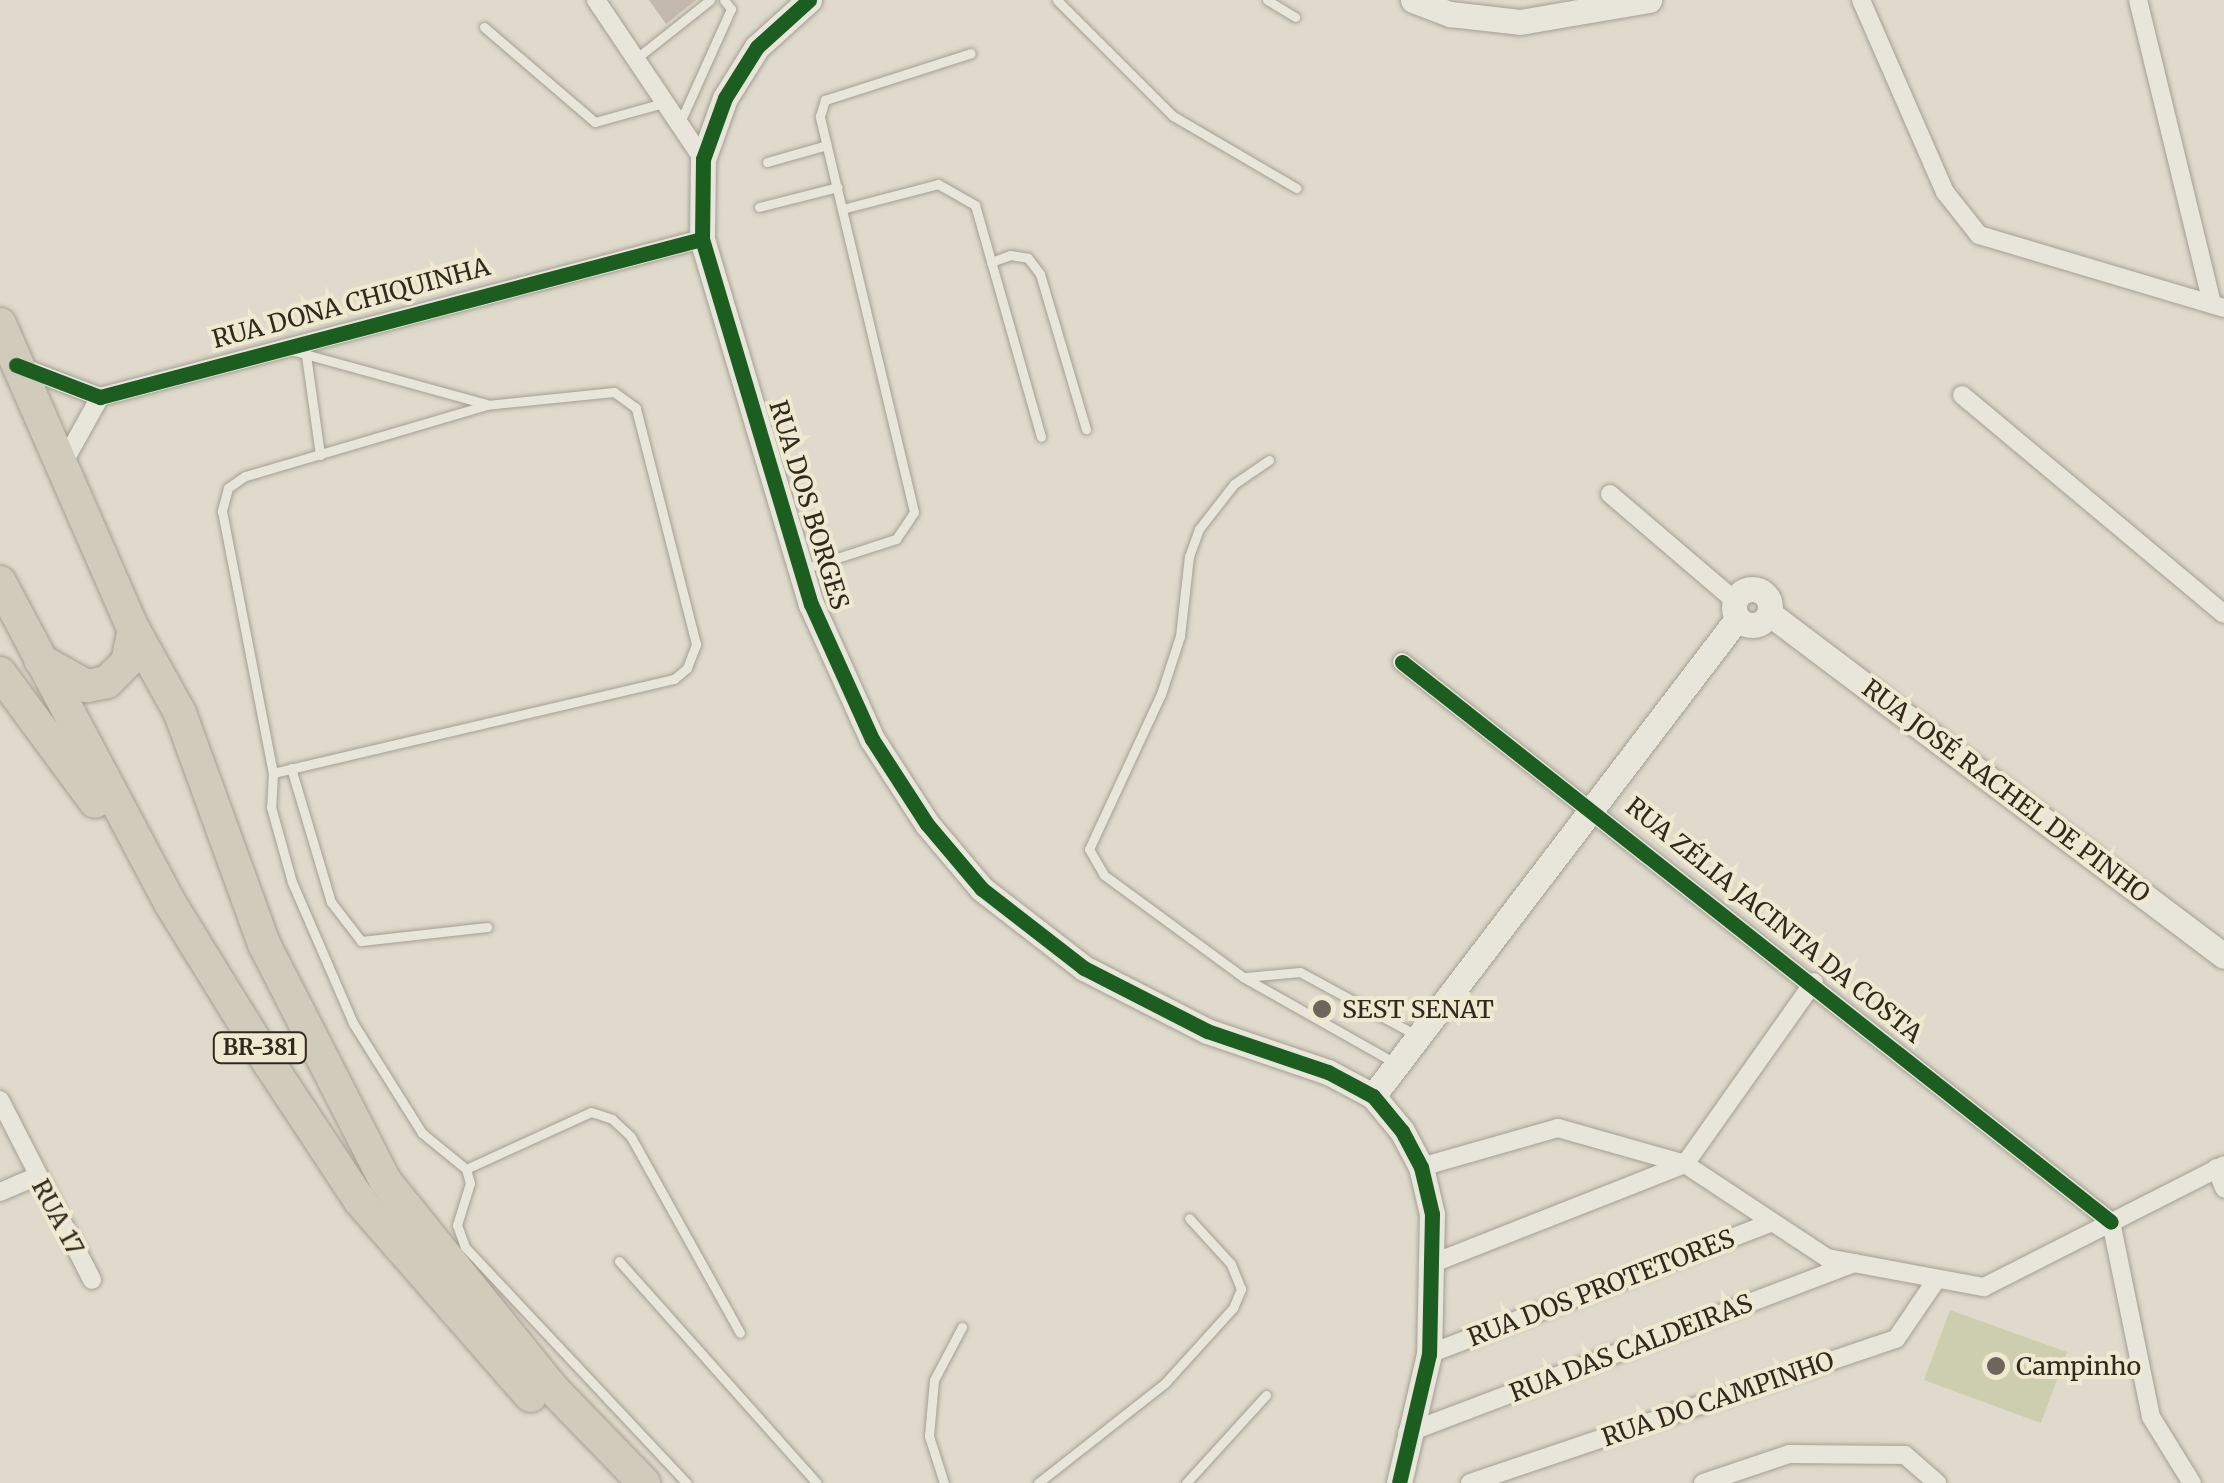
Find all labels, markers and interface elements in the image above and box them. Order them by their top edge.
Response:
street label: RUA DONA CHIQUINHA [209,251,493,355]
street label: RUA DOS BORGES [763,397,855,613]
street label: RUA JOSÉ RACHEL DE PINHO [1856,673,2156,909]
street label: RUA ZÉLIA JACINTA DA COSTA [1620,791,1928,1049]
place label: SEST SENAT [1342,994,1494,1024]
marker: SEST SENAT [1311,998,1333,1020]
road number: BR-381 [212,1031,308,1065]
street label: RUA 17 [26,1174,90,1260]
street label: RUA DOS PROTETORES [1463,1223,1739,1353]
street label: RUA DAS CALDEIRAS [1505,1288,1757,1408]
street label: RUA DO CAMPINHO [1598,1345,1838,1453]
place label: Campinho [2016,1351,2141,1381]
marker: Campinho [1985,1355,2007,1377]

